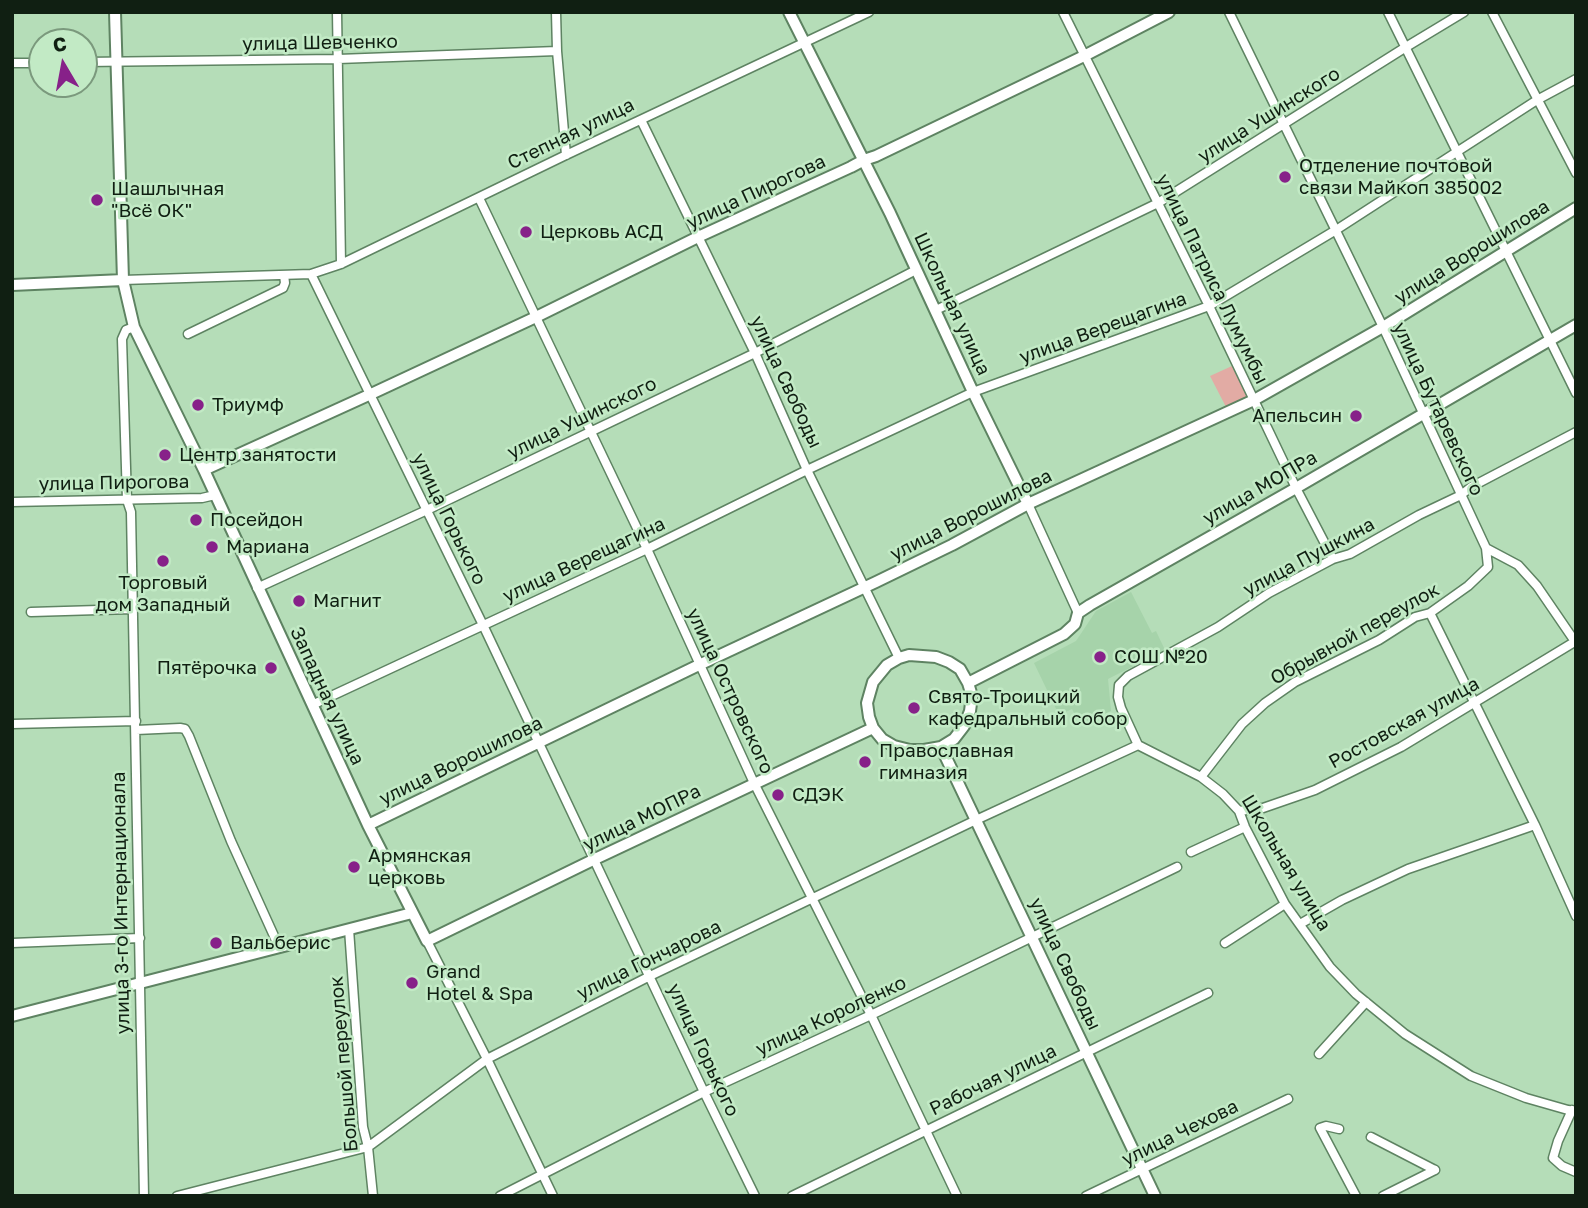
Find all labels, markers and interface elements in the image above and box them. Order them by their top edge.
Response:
north arrow [28,28,98,98]
street label: улица Шевченко [242,30,398,56]
text: С [51,31,68,56]
street label: улица Ушинского [1194,62,1344,168]
street label: Степная улица [504,93,638,175]
street label: улица Пирогова [683,150,829,234]
place label: Отделение почтовой связи Майкоп 385002 [1299,155,1502,199]
marker: Отделение почтовой связи Майкоп 385002 [1277,169,1293,185]
street label: улица Патриса Лумумбы [1151,170,1273,388]
place label: Шашлычная "Всё ОК" [111,178,224,222]
marker: Шашлычная "Всё ОК" [89,192,105,208]
street label: улица Ворошилова [1390,195,1554,309]
place label: Церковь АСД [540,221,663,243]
marker: Церковь АСД [518,224,534,240]
street label: Школьная улица [909,229,995,379]
street label: улица Верещагина [1016,287,1190,369]
street label: улица Свободы [745,312,827,452]
street label: улица Бутаревского [1388,319,1488,499]
street label: улица Ушинского [504,372,660,464]
place label: Триумф [212,394,284,416]
marker: Триумф [190,397,206,413]
place label: Апельсин [1252,405,1342,427]
marker: Апельсин [1348,408,1364,424]
place label: Центр занятости [179,444,337,466]
street label: улица МОПРа [1199,446,1321,530]
marker: Центр занятости [157,447,173,463]
street label: улица Горького [407,449,491,589]
street label: улица Ворошилова [886,464,1056,566]
street label: улица Пирогова [38,470,190,496]
place label: Посейдон [210,509,303,531]
marker: Посейдон [188,512,204,528]
street label: улица Верещагина [499,512,669,608]
street label: улица Пушкина [1239,513,1379,601]
place label: Мариана [226,536,309,558]
marker: Мариана [204,539,220,555]
marker: Торговый дом Западный [155,553,171,569]
place label: Торговый дом Западный [96,572,230,616]
street label: Обрывной переулок [1267,578,1443,690]
place label: Магнит [313,590,381,612]
marker: Магнит [291,593,307,609]
street label: улица Островского [682,605,778,777]
street label: Западная улица [285,623,369,769]
place label: СОШ №20 [1114,646,1208,668]
marker: СОШ №20 [1092,649,1108,665]
place label: Пятёрочка [157,657,257,679]
marker: Пятёрочка [263,660,279,676]
street label: Ростовская улица [1325,672,1483,774]
place label: Свято-Троицкий кафедральный собор [928,686,1127,730]
marker: Свято-Троицкий кафедральный собор [906,700,922,716]
street label: улица Ворошилова [376,712,546,810]
place label: Православная гимназия [879,740,1014,784]
marker: Православная гимназия [857,754,873,770]
street label: улица 3-го Интернационала [107,772,135,1034]
street label: улица МОПРа [579,780,705,856]
place label: СДЭК [792,784,844,806]
marker: СДЭК [770,787,786,803]
street label: Школьная улица [1236,791,1336,935]
place label: Армянская церковь [368,845,471,889]
marker: Армянская церковь [346,859,362,875]
street label: улица Свободы [1024,894,1106,1034]
street label: улица Гончарова [573,915,725,1005]
place label: Вальберис [230,932,331,954]
marker: Вальберис [208,935,224,951]
place label: Grand Hotel & Spa [426,961,533,1005]
street label: улица Короленко [752,971,910,1061]
street label: Большой переулок [325,975,363,1153]
marker: Grand Hotel & Spa [404,975,420,991]
street label: улица Горького [662,980,744,1120]
street label: Рабочая улица [926,1039,1060,1121]
street label: улица Чехова [1118,1095,1242,1171]

